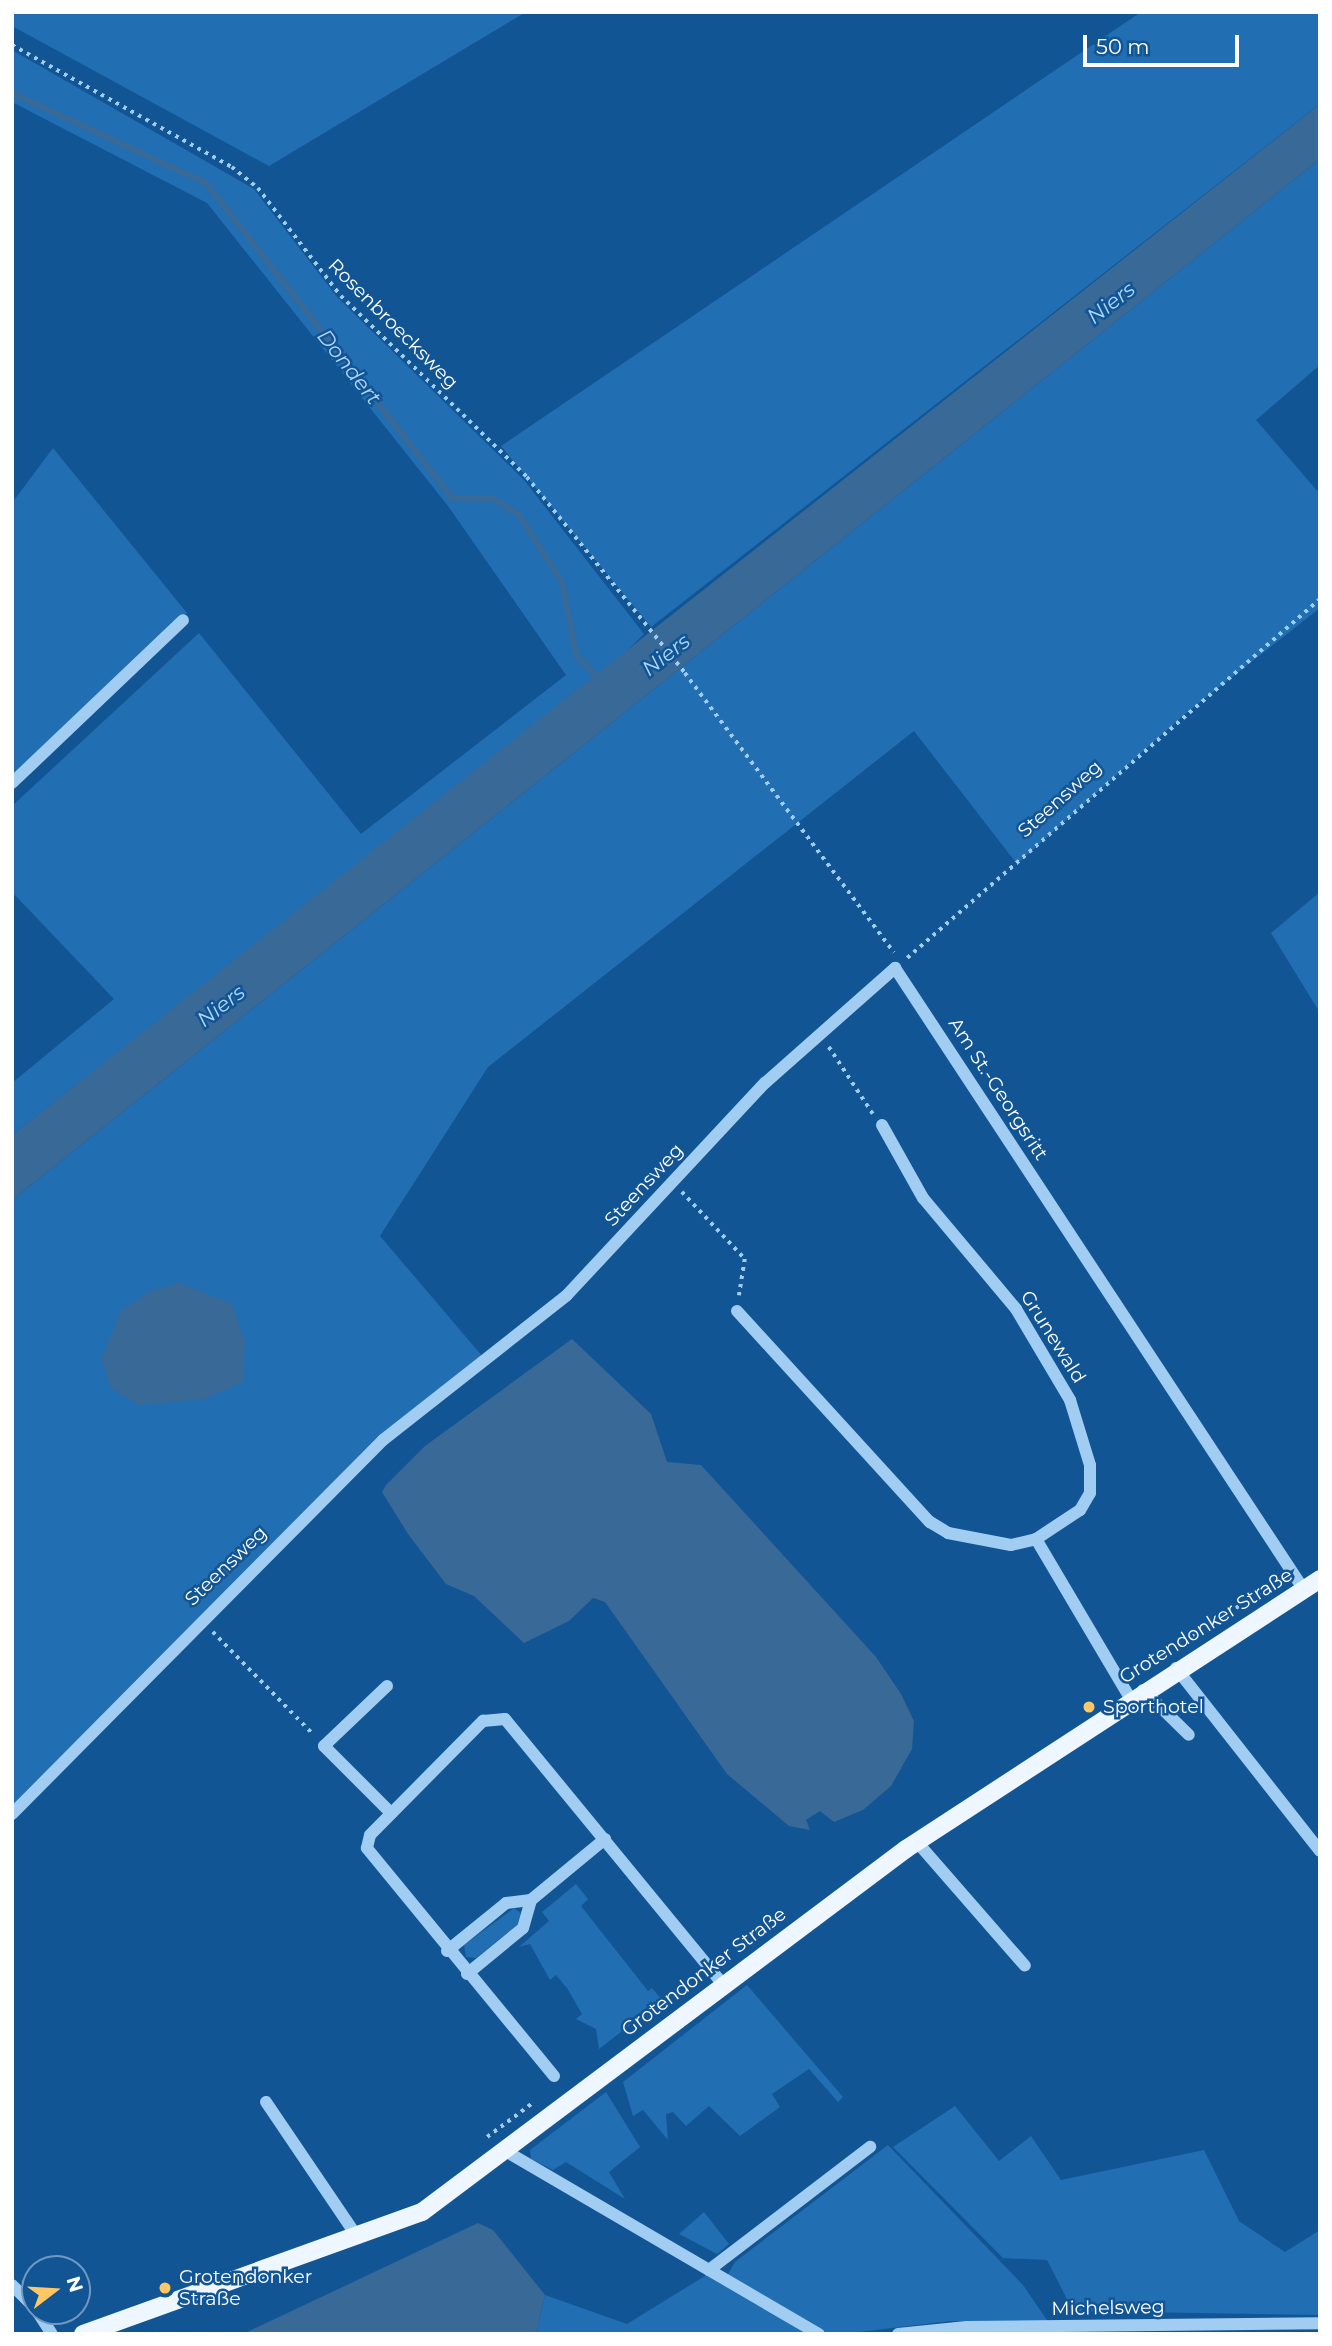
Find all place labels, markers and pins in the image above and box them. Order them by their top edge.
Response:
place label: Sporthotel [1103,1696,1204,1718]
marker: Sporthotel [1081,1699,1097,1715]
place label: Grotendonker Straße [179,2266,312,2310]
marker: Grotendonker Straße [157,2280,173,2296]

